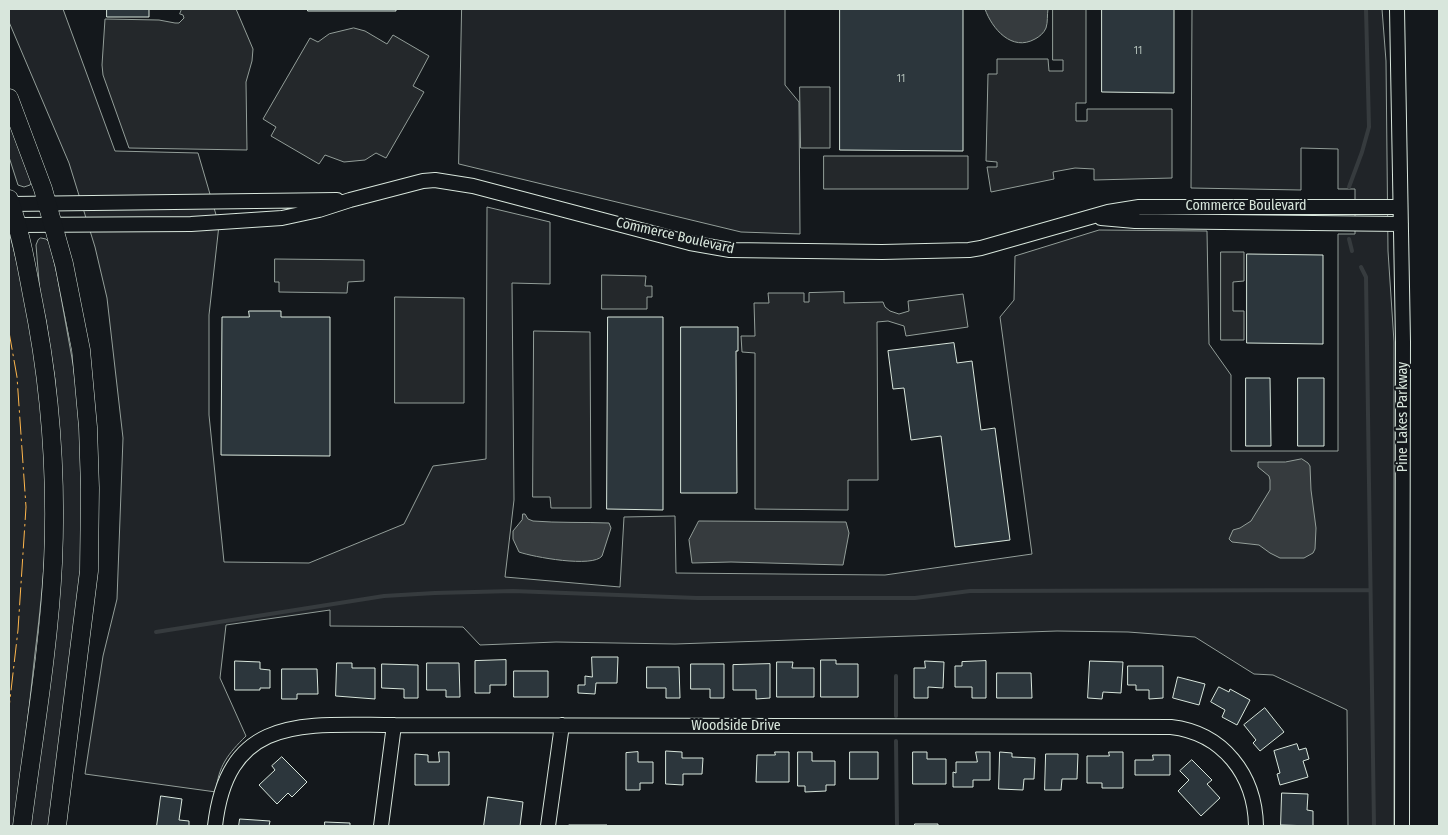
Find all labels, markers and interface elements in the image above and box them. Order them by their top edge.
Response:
house number: 11 [1134,44,1142,58]
house number: 11 [897,72,905,86]
street label: Commerce Boulevard [1186,198,1306,214]
street label: Commerce Boulevard [614,214,736,258]
street label: Pine Lakes Parkway [1395,362,1411,472]
street label: Woodside Drive [691,718,781,734]

